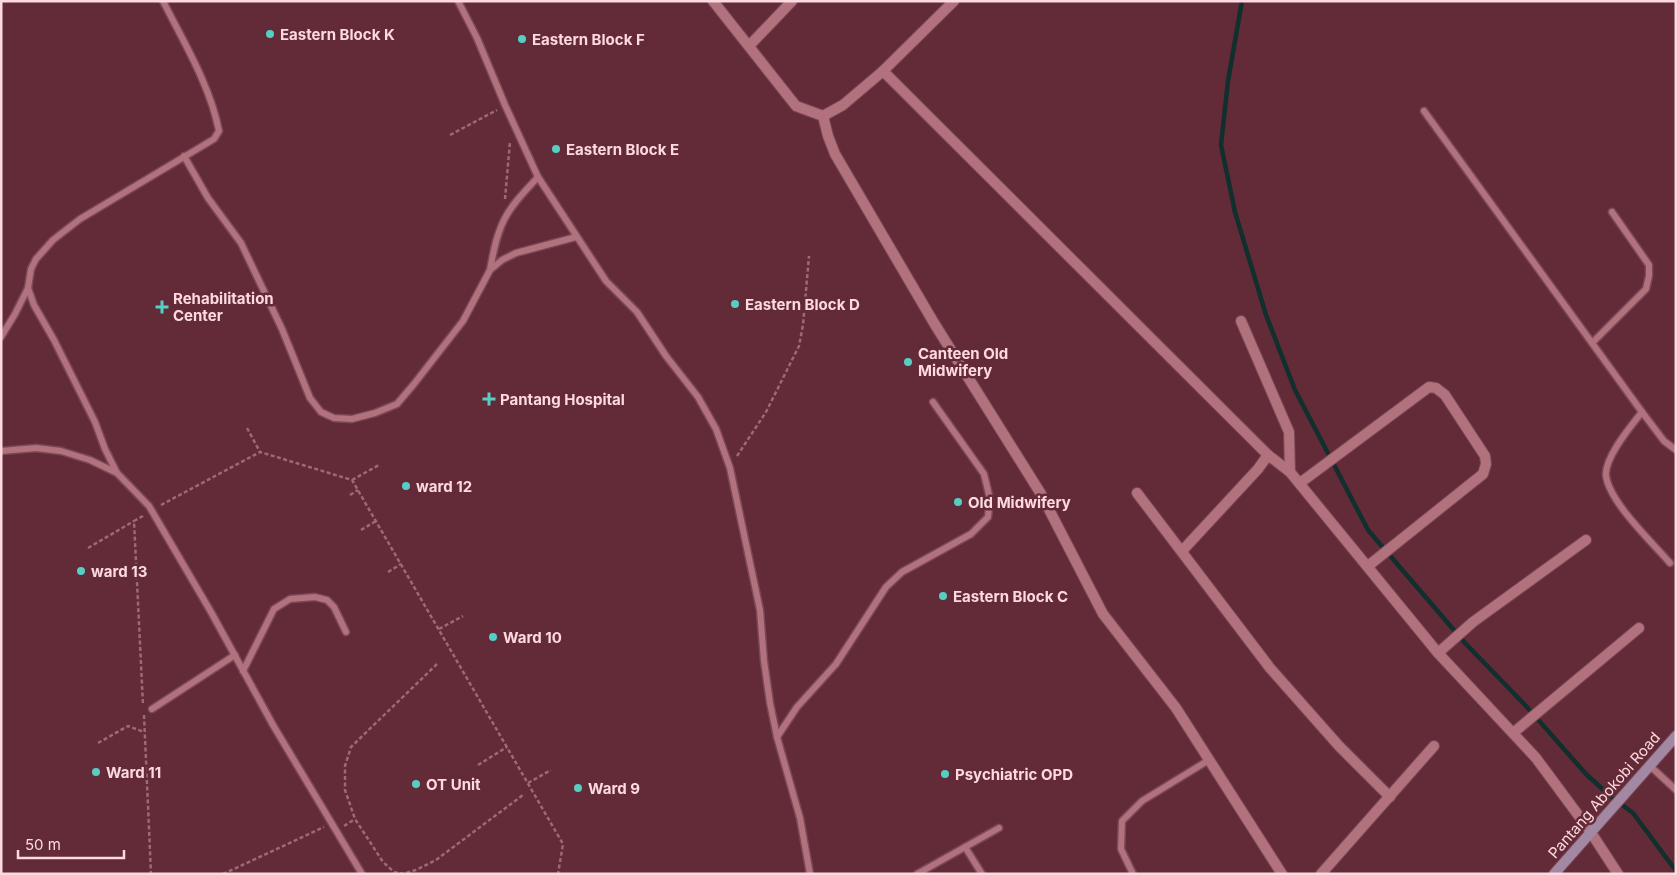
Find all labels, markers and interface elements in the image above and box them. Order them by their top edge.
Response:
place label: Eastern Block K [280,25,395,44]
marker: Eastern Block K [264,28,276,40]
place label: Eastern Block F [532,30,645,49]
marker: Eastern Block F [516,33,528,45]
place label: Eastern Block E [566,140,679,159]
marker: Eastern Block E [550,143,562,155]
place label: Rehabilitation Center [173,289,274,325]
place label: Eastern Block D [745,295,860,314]
marker: Eastern Block D [729,298,741,310]
marker: Rehabilitation Center [155,300,169,314]
place label: Canteen Old Midwifery [918,344,1008,380]
marker: Canteen Old Midwifery [902,356,914,368]
place label: Pantang Hospital [500,390,625,409]
marker: Pantang Hospital [482,392,496,406]
place label: ward 12 [416,477,472,496]
marker: ward 12 [400,480,412,492]
place label: Old Midwifery [968,493,1071,512]
marker: Old Midwifery [952,496,964,508]
place label: ward 13 [91,562,147,581]
marker: ward 13 [75,565,87,577]
place label: Eastern Block C [953,587,1068,606]
marker: Eastern Block C [937,590,949,602]
place label: Ward 10 [503,628,562,647]
marker: Ward 10 [487,631,499,643]
street label: Pantang Abokobi Road [1544,728,1664,862]
place label: Ward 11 [106,763,161,782]
place label: Psychiatric OPD [955,765,1073,784]
marker: Ward 11 [90,766,102,778]
marker: Psychiatric OPD [939,768,951,780]
place label: OT Unit [426,775,481,794]
marker: OT Unit [410,778,422,790]
place label: Ward 9 [588,779,640,798]
marker: Ward 9 [572,782,584,794]
scale bar [18,828,124,860]
text: 50 m [25,835,61,854]

